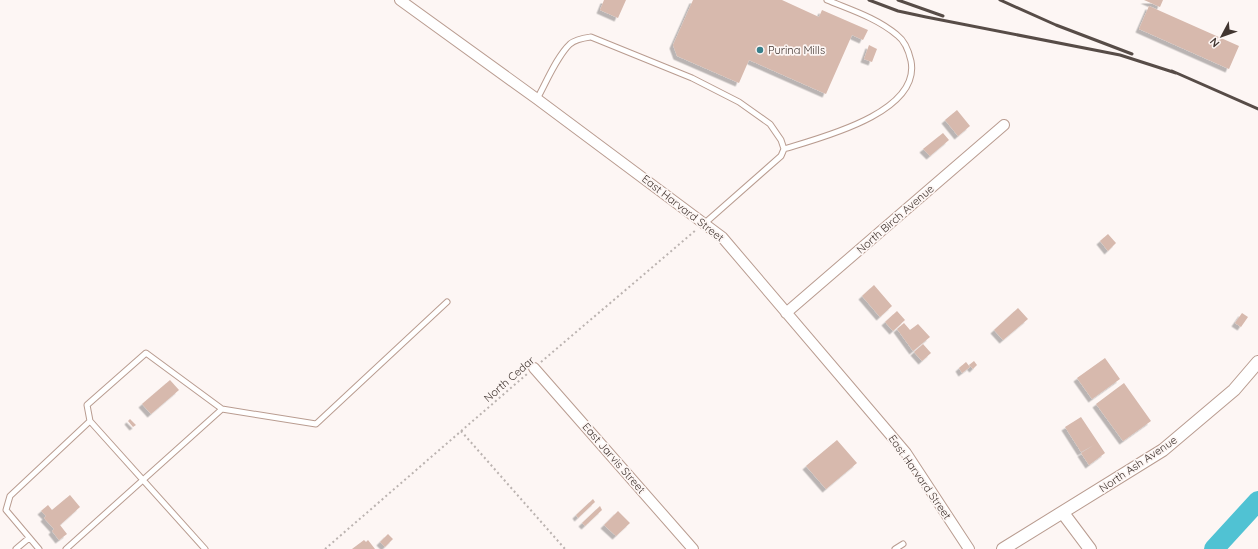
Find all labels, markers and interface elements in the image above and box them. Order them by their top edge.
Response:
north arrow [1202,16,1242,56]
text: N [1207,35,1222,50]
place label: Purina Mills [768,43,825,57]
marker: Purina Mills [755,45,765,55]
street label: East Harvard Street [639,172,727,245]
street label: North Birch Avenue [853,182,937,256]
street label: North Cedar [481,353,538,405]
street label: East Jarvis Street [580,420,649,496]
street label: East Harvard Street [885,432,955,522]
street label: North Ash Avenue [1096,433,1180,495]

